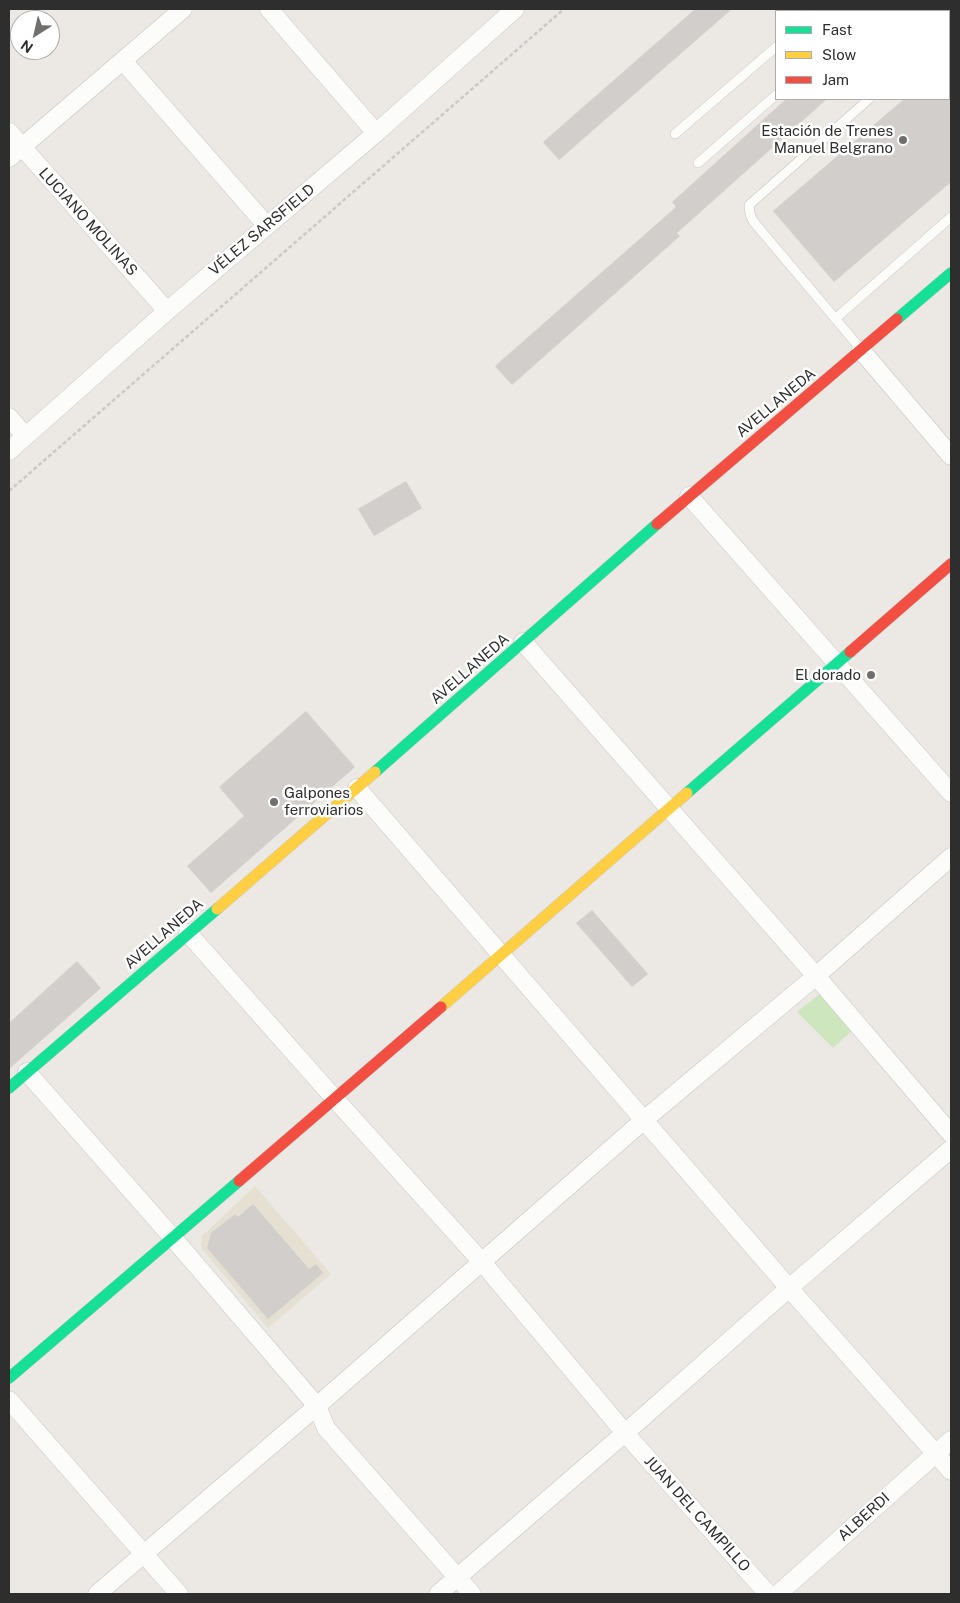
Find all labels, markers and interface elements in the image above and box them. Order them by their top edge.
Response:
north arrow [10,10,60,60]
legend [775,10,950,100]
text: Fast [822,21,852,38]
text: N [18,37,36,56]
text: Slow [822,46,856,63]
text: Jam [822,71,849,88]
place label: Estación de Trenes Manuel Belgrano [761,122,893,157]
marker: Estación de Trenes Manuel Belgrano [897,134,909,146]
street label: LUCIANO MOLINAS [35,164,141,280]
street label: VÉLEZ SARSFIELD [205,180,319,280]
street label: AVELLANEDA [733,365,819,441]
street label: AVELLANEDA [427,630,513,708]
place label: El dorado [795,666,861,684]
marker: El dorado [865,669,877,681]
place label: Galpones ferroviarios [284,784,363,819]
marker: Galpones ferroviarios [268,796,280,808]
street label: AVELLANEDA [121,895,207,973]
street label: JUAN DEL CAMPILLO [640,1452,754,1576]
street label: ALBERDI [834,1489,894,1545]

